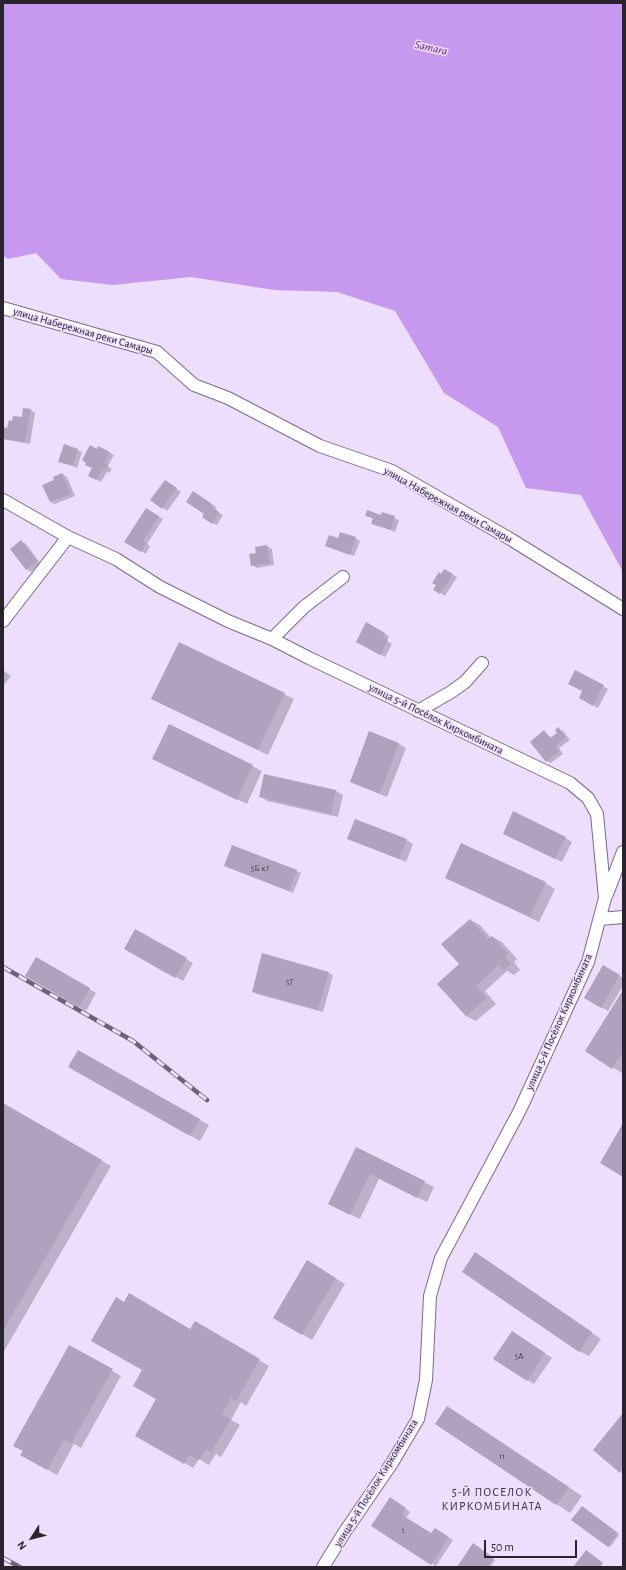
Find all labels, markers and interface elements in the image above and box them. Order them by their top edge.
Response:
water label: Samara [413,37,449,59]
street label: улица Набережная реки Самары [11,305,155,357]
street label: улица Набережная реки Самары [381,464,515,546]
street label: улица 5-й Посёлок Киркомбината [367,681,505,757]
house number: 5Б к7 [251,863,269,873]
street label: улица 5-й Посёлок Киркомбината [523,952,595,1092]
house number: 5Г [286,977,294,987]
house number: 5А [514,1351,524,1361]
street label: улица 5-й Посёлок Киркомбината [331,1417,421,1549]
house number: 11 [499,1451,505,1461]
district label: 5-Й ПОСЕЛОК КИРКОМБИНАТА [442,1485,542,1513]
north arrow [12,1518,52,1558]
house number: 1 [401,1525,405,1535]
scale bar [486,1532,579,1558]
text: N [15,1539,29,1552]
text: 50 m [491,1541,514,1553]

